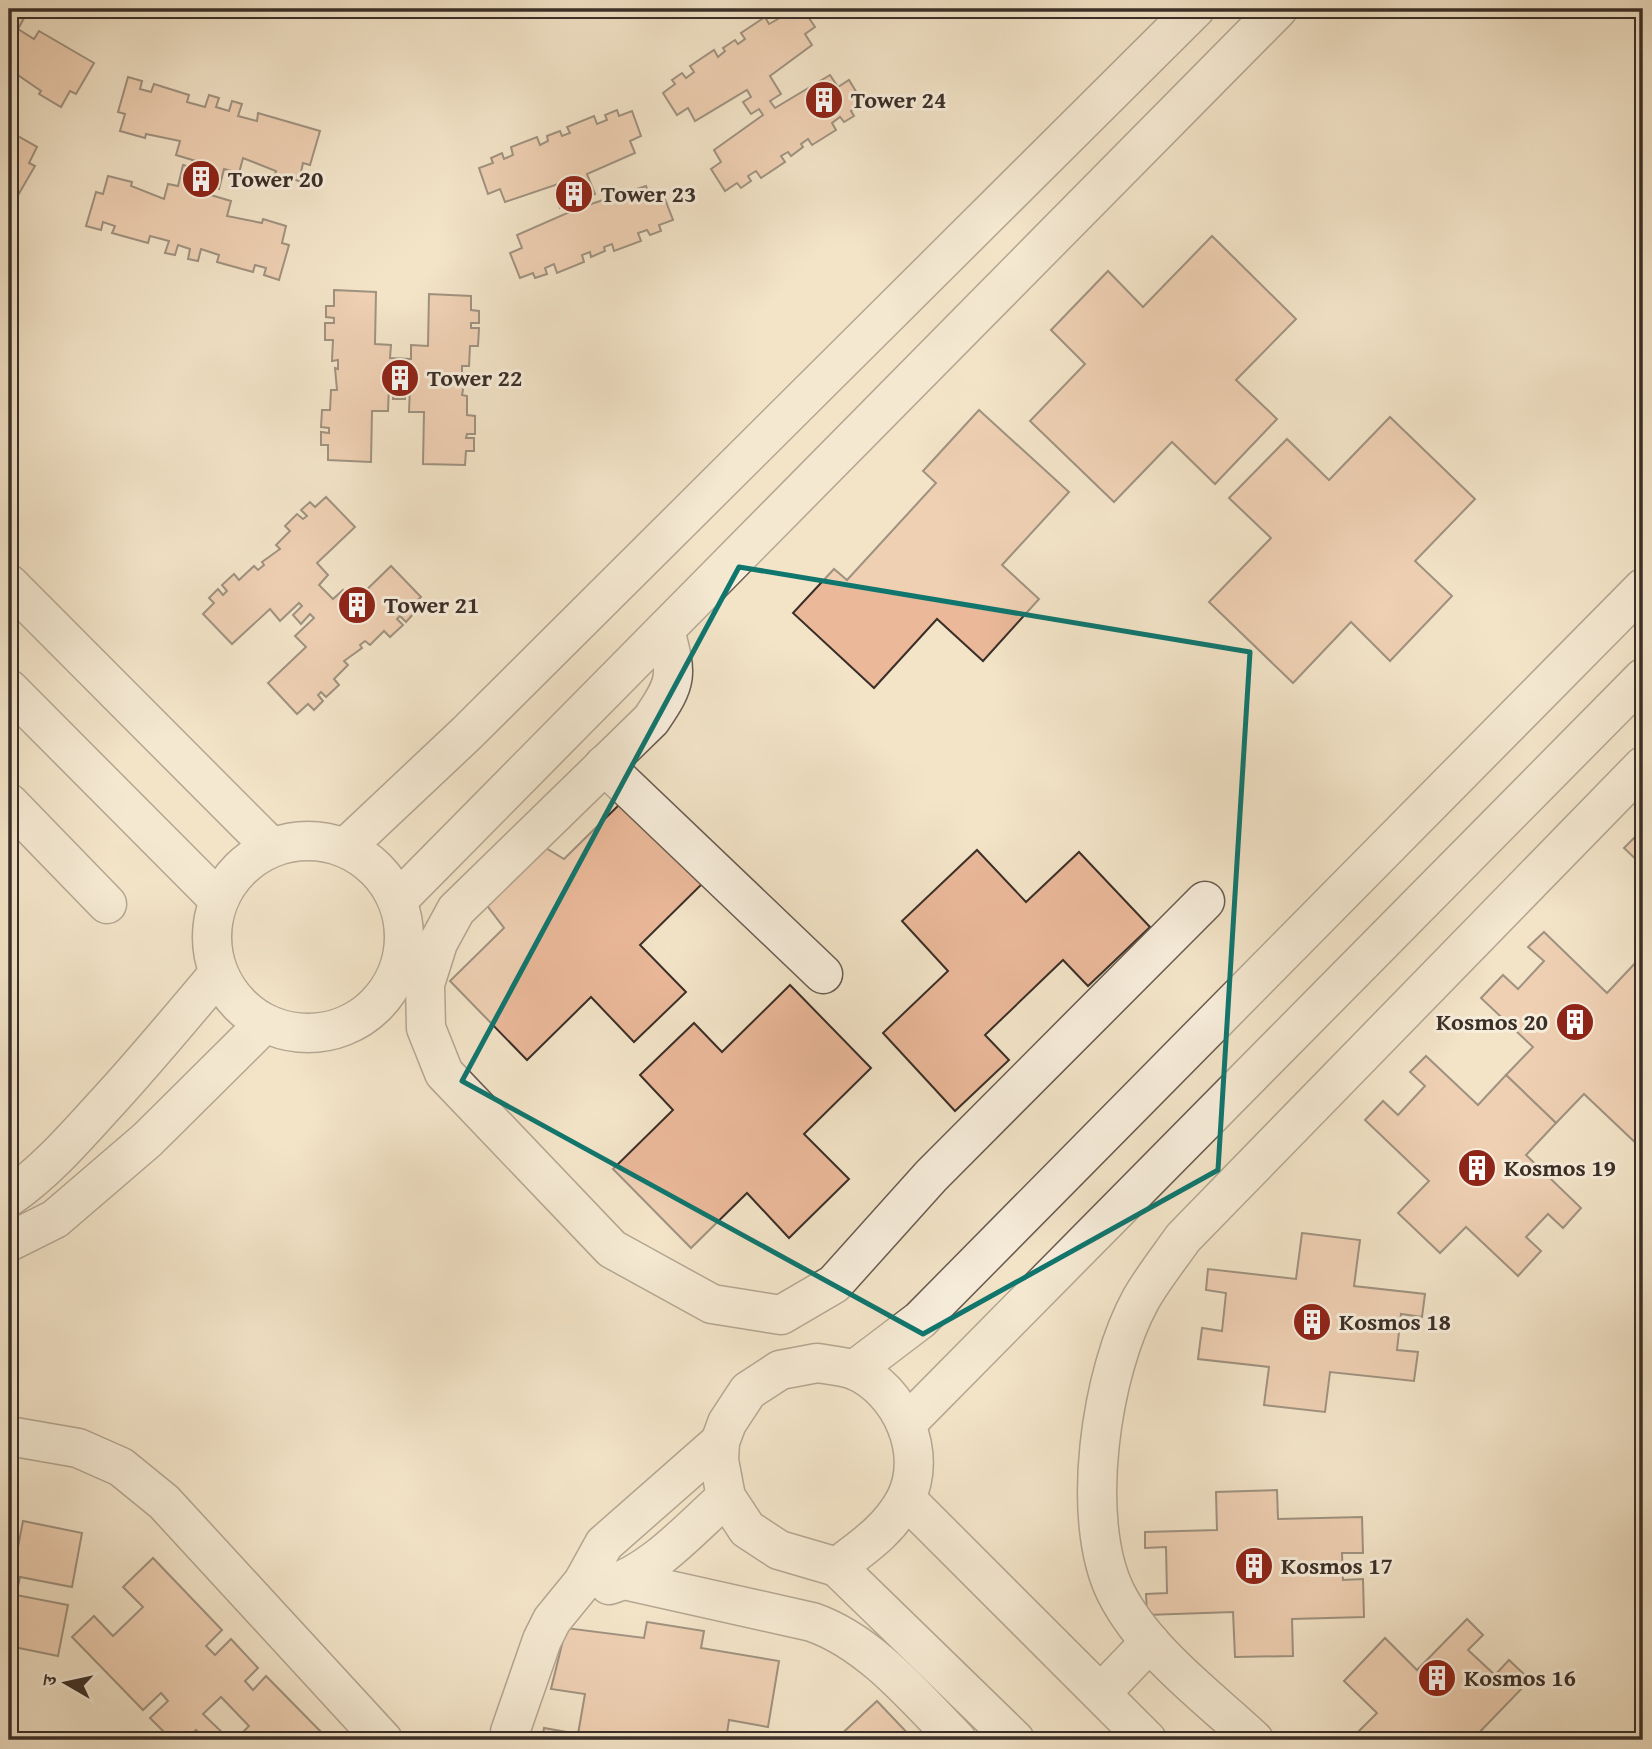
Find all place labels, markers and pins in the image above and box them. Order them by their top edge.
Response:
building icon: Tower 24 [803,79,845,121]
place label: Tower 24 [851,82,946,117]
building icon: Tower 20 [180,158,222,200]
place label: Tower 20 [228,161,323,196]
building icon: Tower 23 [553,173,595,215]
place label: Tower 23 [601,176,696,211]
building icon: Tower 22 [379,357,421,399]
place label: Tower 22 [427,360,522,395]
building icon: Tower 21 [336,584,378,626]
place label: Tower 21 [384,587,479,622]
building icon: Kosmos 20 [1554,1001,1596,1043]
place label: Kosmos 20 [1436,1004,1548,1039]
building icon: Kosmos 19 [1456,1147,1498,1189]
place label: Kosmos 19 [1504,1150,1616,1185]
building icon: Kosmos 18 [1291,1301,1333,1343]
place label: Kosmos 18 [1339,1304,1451,1339]
building icon: Kosmos 17 [1233,1545,1275,1587]
place label: Kosmos 17 [1281,1548,1393,1583]
building icon: Kosmos 16 [1416,1657,1458,1699]
place label: Kosmos 16 [1464,1660,1576,1695]

